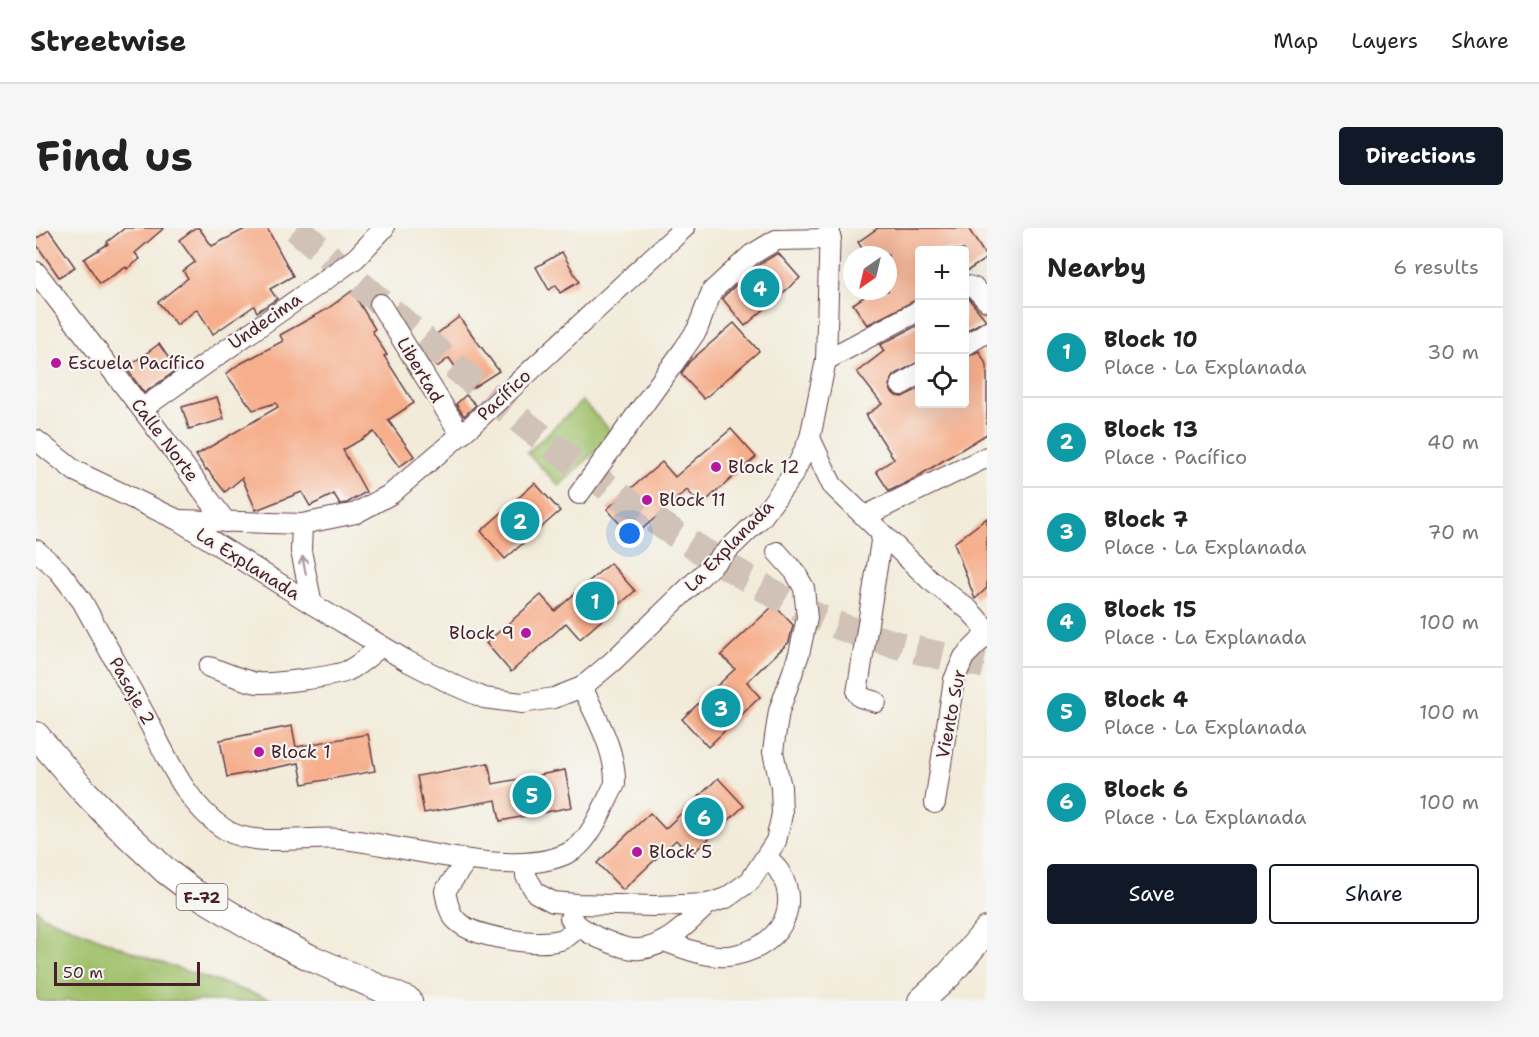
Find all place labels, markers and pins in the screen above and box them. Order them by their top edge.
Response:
pin: 4 [740,266,780,310]
place label: Escuela Pacífico [68,351,205,375]
marker: Escuela Pacífico [49,356,63,370]
place label: Block 12 [728,455,800,479]
marker: Block 12 [709,460,723,474]
place label: Block 11 [659,488,726,512]
marker: Block 11 [640,493,654,507]
pin: 2 [500,498,540,544]
pin: 1 [576,578,614,623]
place label: Block 9 [449,621,514,645]
marker: Block 9 [519,626,533,640]
pin: 3 [702,686,740,730]
place label: Block 1 [271,740,331,764]
marker: Block 1 [252,745,266,759]
pin: 5 [512,772,552,818]
pin: 6 [684,794,724,840]
place label: Block 5 [649,840,712,864]
marker: Block 5 [630,845,644,859]

